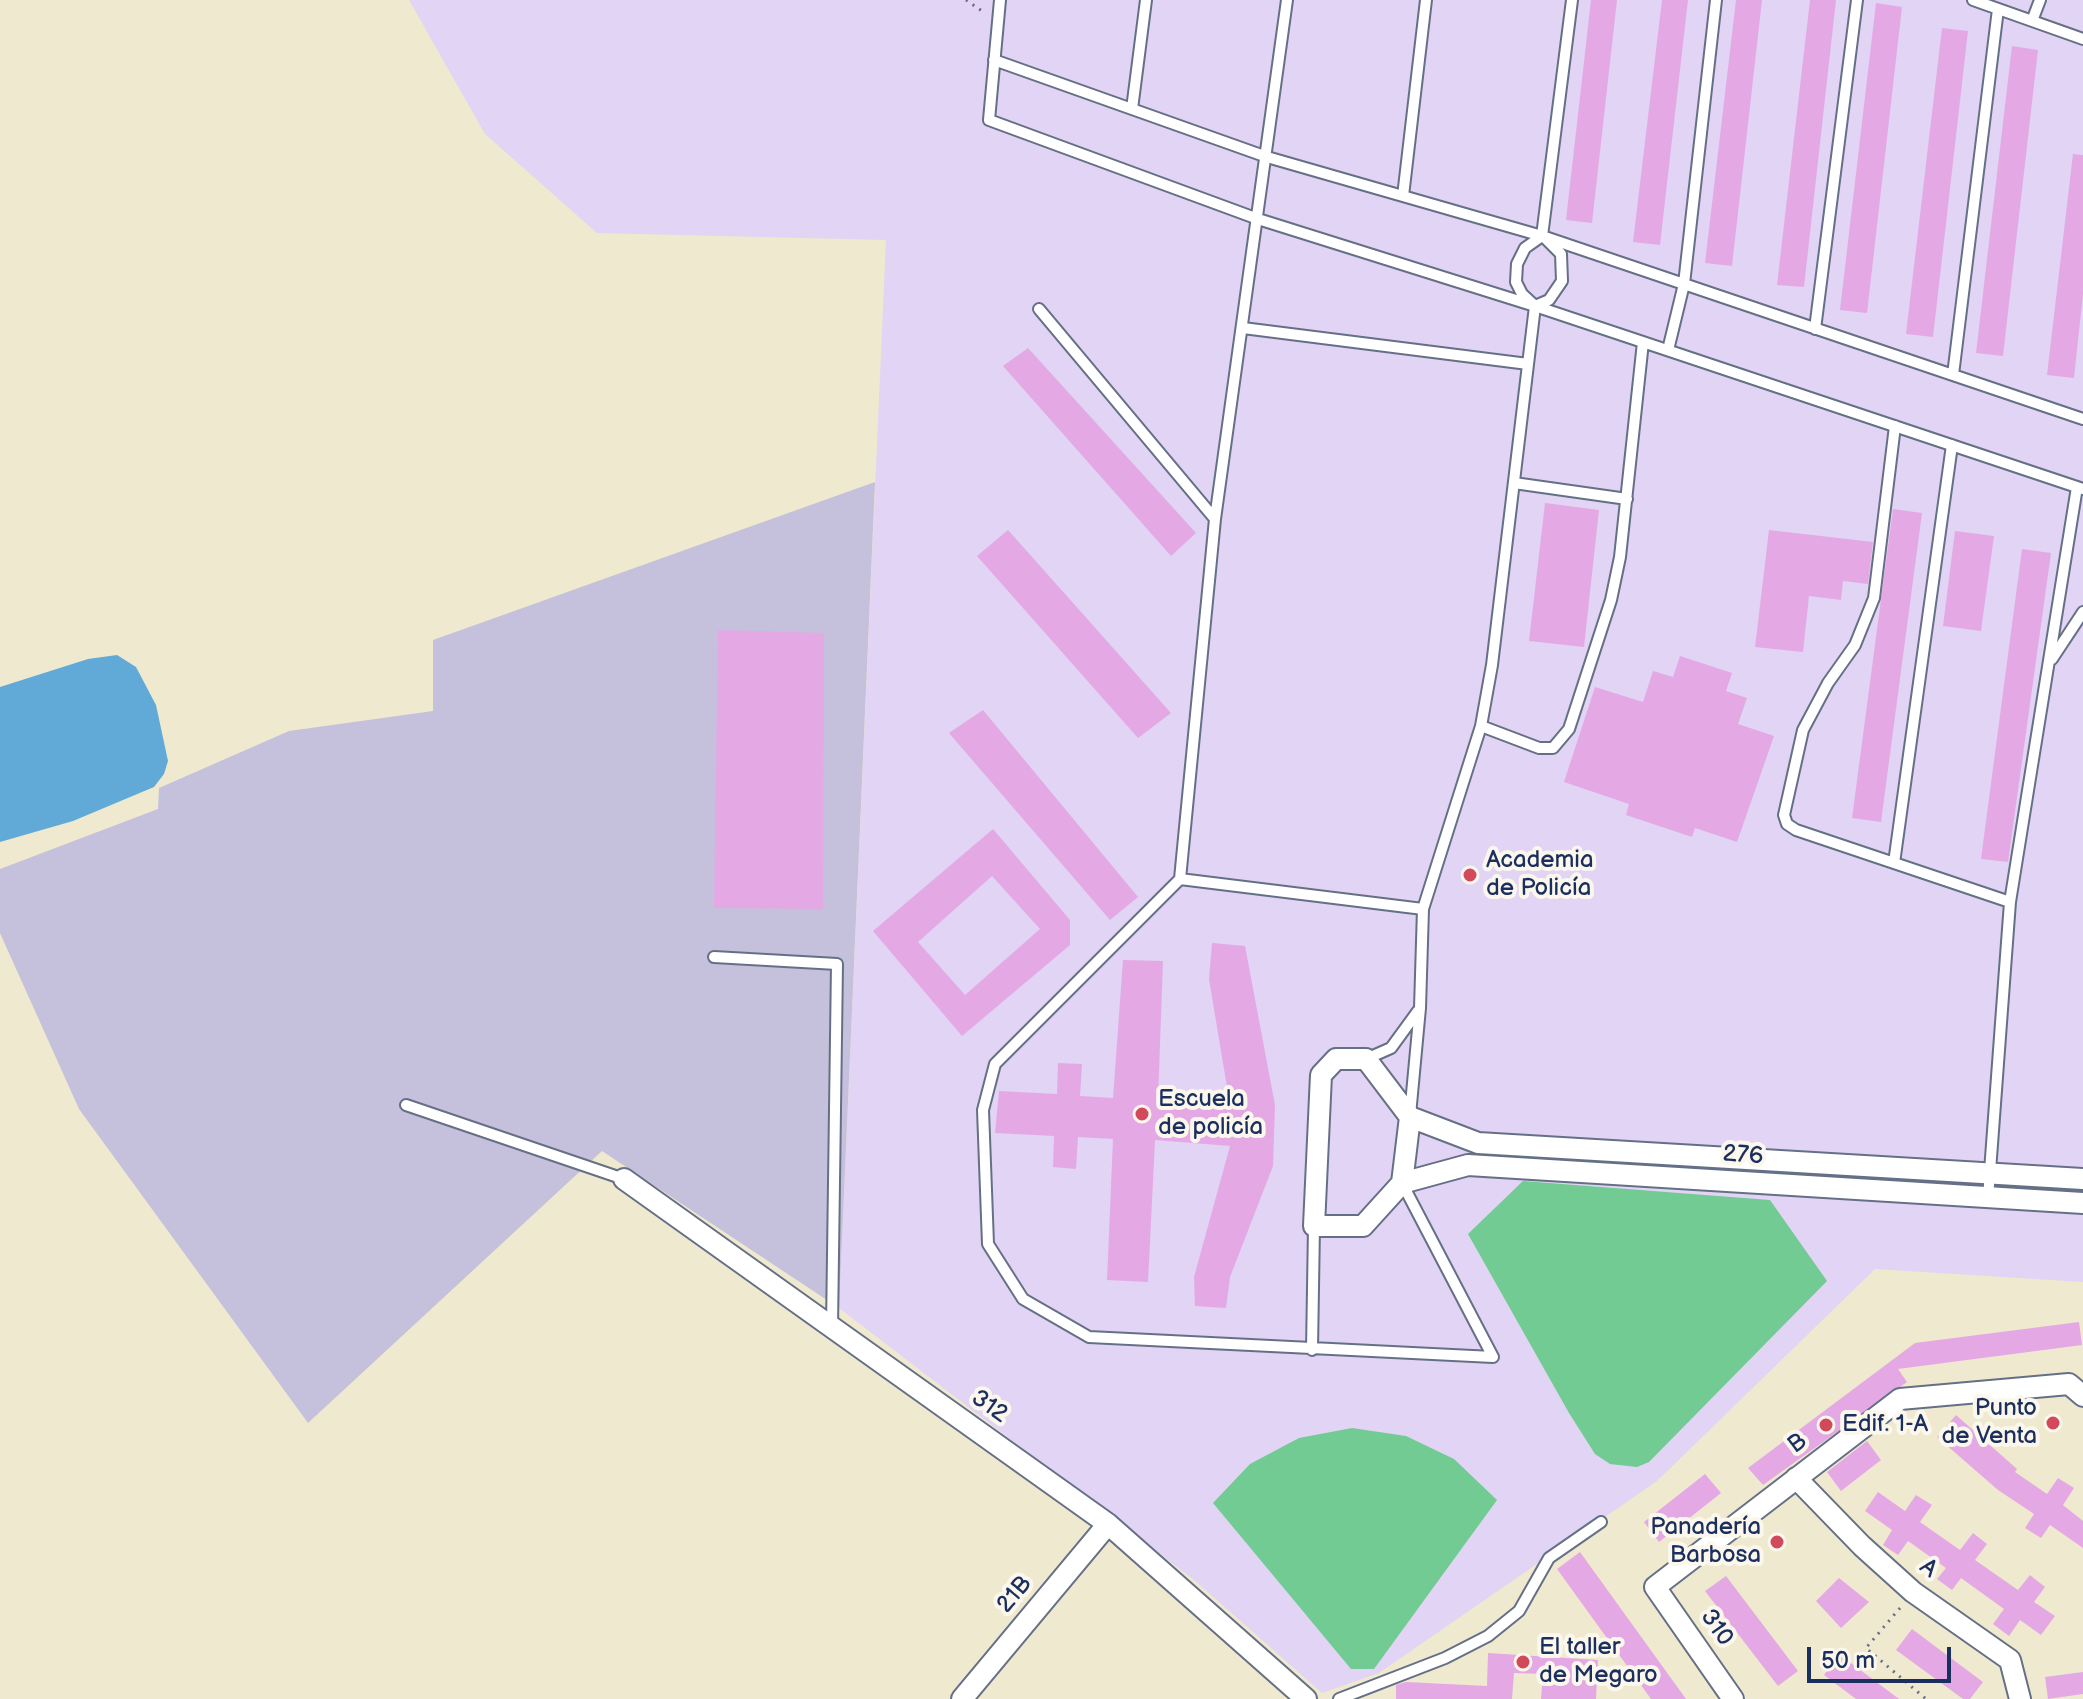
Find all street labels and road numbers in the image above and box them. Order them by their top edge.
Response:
street label: 276 [1722,1140,1764,1172]
street label: 312 [965,1384,1013,1430]
street label: B [1783,1428,1813,1460]
street label: A [1913,1553,1943,1585]
street label: 21B [991,1571,1039,1619]
street label: 310 [1693,1604,1739,1652]

